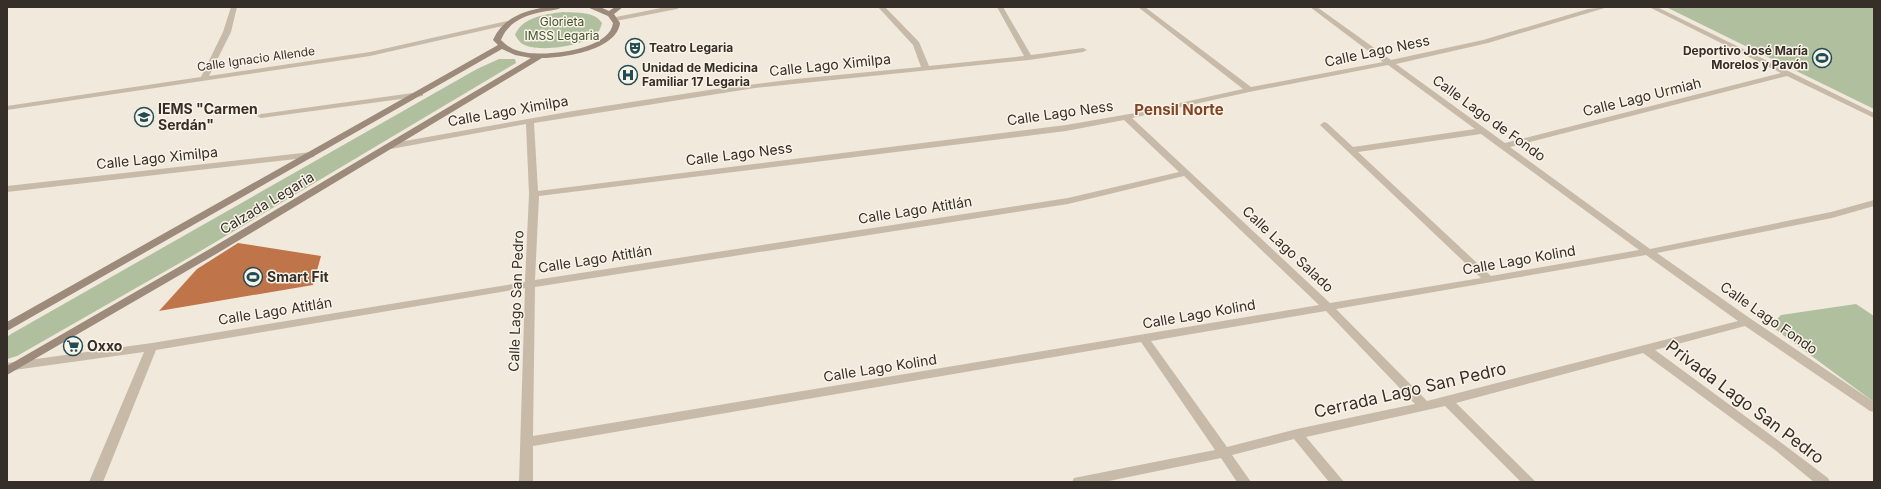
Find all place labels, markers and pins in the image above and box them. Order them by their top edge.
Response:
theatre icon: Teatro Legaria [624,37,646,59]
place label: Teatro Legaria [649,40,733,55]
place label: Deportivo José María Morelos y Pavón [1683,43,1808,72]
sports icon: Deportivo José María Morelos y Pavón [1811,47,1833,69]
place label: Unidad de Medicina Familiar 17 Legaria [642,60,758,89]
hospital icon: Unidad de Medicina Familiar 17 Legaria [617,64,639,86]
place label: IEMS "Carmen Serdán" [158,100,258,133]
school or university icon: IEMS "Carmen Serdán" [133,106,155,128]
sports icon: Smart Fit [242,266,264,288]
place label: Smart Fit [267,268,329,285]
supermarket icon: Oxxo [62,335,84,357]
place label: Oxxo [87,337,123,354]

